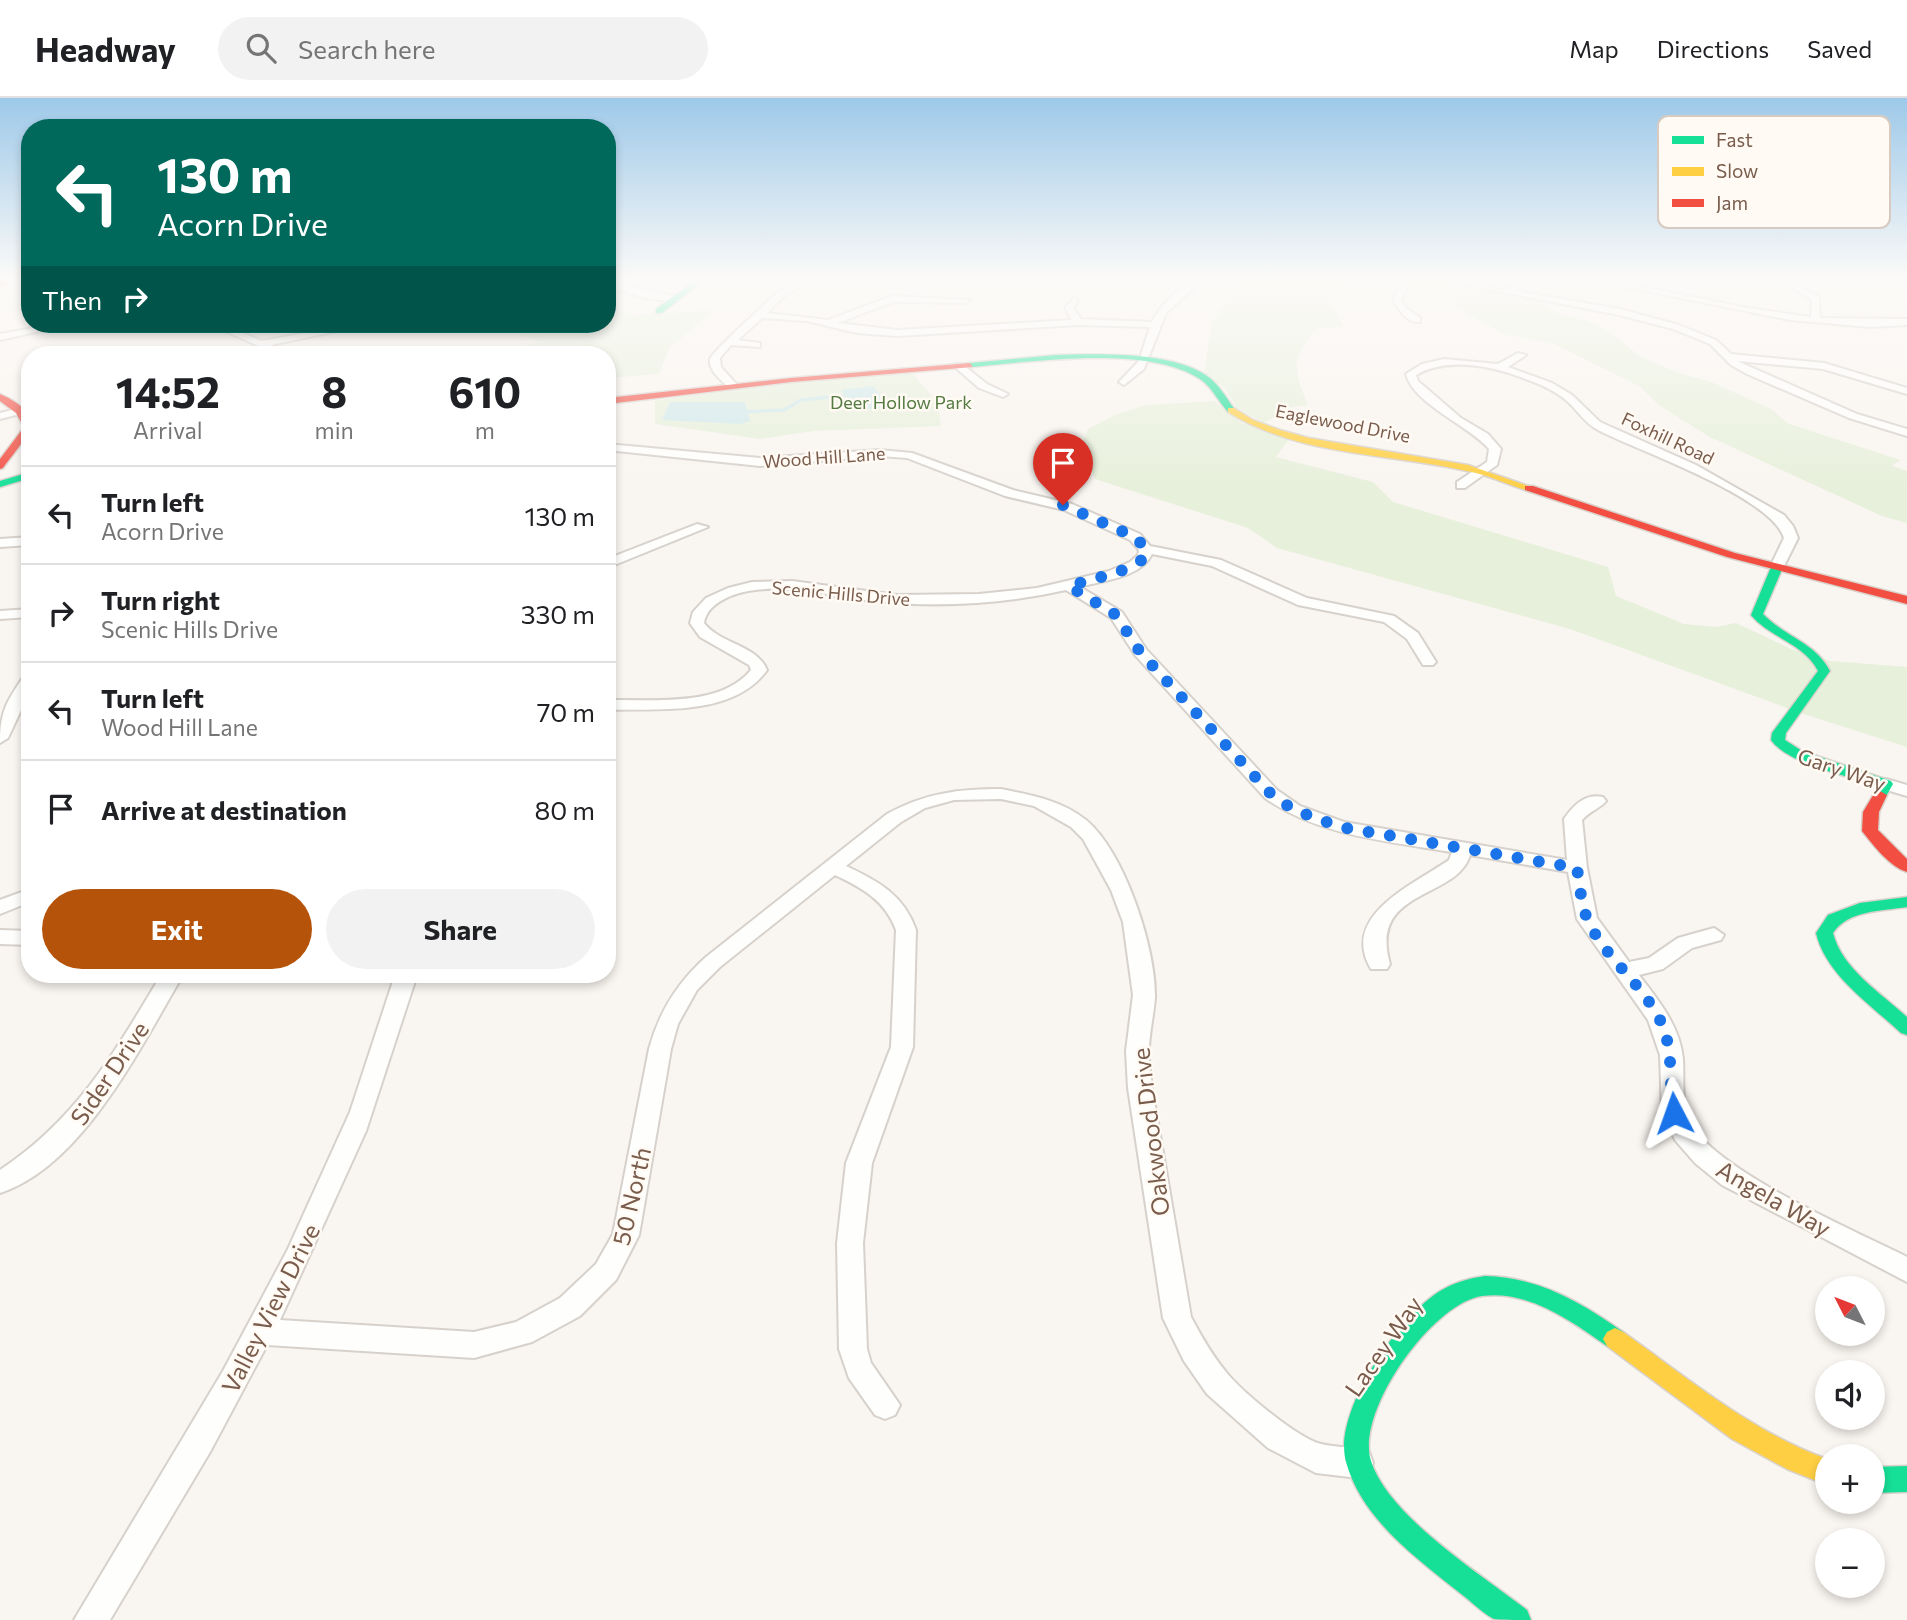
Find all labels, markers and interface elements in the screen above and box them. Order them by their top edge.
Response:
search box [218,17,708,80]
text: Headway [35,28,176,69]
icon: search [242,29,280,67]
text: Search here [298,33,436,64]
text: Map [1569,34,1619,63]
text: Directions [1657,34,1769,63]
text: Saved [1807,34,1872,63]
legend [1658,116,1890,228]
text: Fast [1716,128,1753,151]
text: 130 m [157,143,292,203]
icon: left [42,147,133,238]
text: Slow [1716,159,1758,182]
text: Jam [1716,191,1748,214]
text: Acorn Drive [157,203,328,243]
icon: right [116,280,154,318]
text: Then [42,284,102,315]
text: 14:52 [116,365,220,417]
text: 8 [321,365,347,417]
text: 610 [448,365,521,417]
park label: Deer Hollow Park [830,391,972,413]
street label: Eaglewood Drive [1274,399,1412,447]
street label: Foxhill Road [1618,407,1718,469]
text: Arrival [133,416,203,444]
text: min [315,416,354,444]
text: m [475,416,495,444]
pin [1033,433,1093,505]
street label: Wood Hill Lane [762,442,886,472]
icon: arrive [1044,444,1082,482]
text: Turn left [101,486,204,517]
icon: left [42,496,80,534]
text: 130 m [524,500,595,531]
text: Acorn Drive [101,517,224,545]
street label: Scenic Hills Drive [771,576,911,610]
text: Turn right [101,584,220,615]
icon: right [42,594,80,632]
text: 330 m [521,598,595,629]
text: Scenic Hills Drive [101,615,278,643]
text: Turn left [101,682,204,713]
icon: left [42,692,80,730]
text: 70 m [537,696,595,727]
text: Wood Hill Lane [101,713,258,741]
street label: Gary Way [1795,742,1889,796]
icon: arrive [42,790,80,828]
text: Arrive at destination [101,794,347,825]
text: 80 m [535,794,595,825]
button: Exit [42,889,312,969]
button: Share [326,889,595,969]
street label: Sider Drive [64,1016,154,1130]
street label: Oakwood Drive [1125,1046,1175,1218]
position arrow [1637,1076,1711,1150]
street label: 50 North [606,1144,656,1248]
street label: Angela Way [1712,1154,1836,1242]
street label: Valley View Drive [215,1218,325,1398]
north arrow [1815,1276,1885,1346]
map controls [1815,1276,1885,1598]
street label: Lacey Way [1338,1290,1428,1402]
button: sound [1815,1360,1885,1430]
button: + [1815,1444,1885,1514]
button: − [1815,1528,1885,1598]

